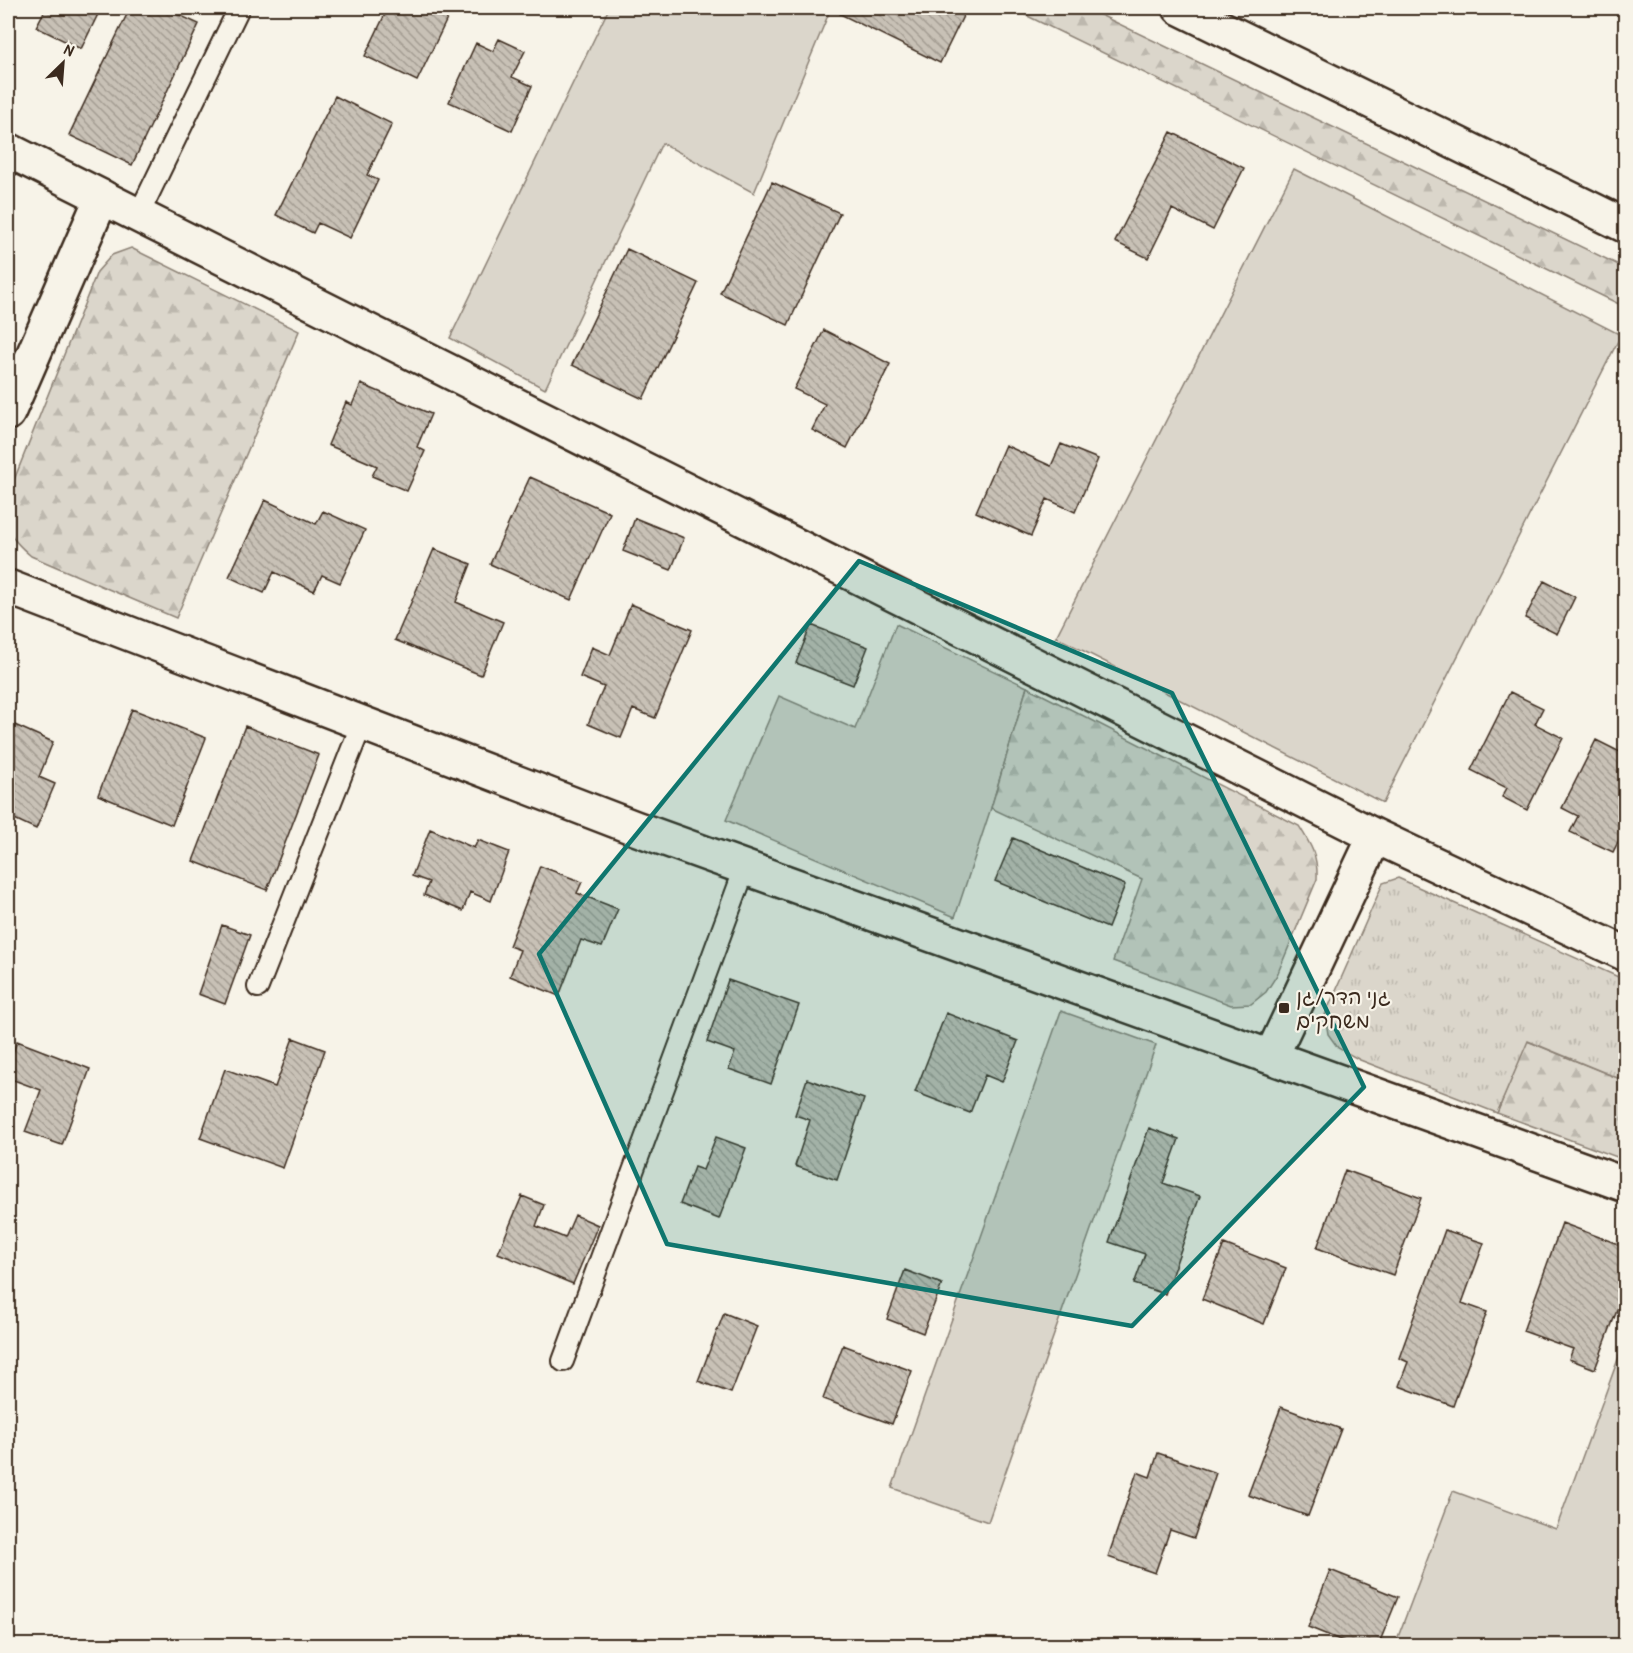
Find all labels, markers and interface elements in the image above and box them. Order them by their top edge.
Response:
north arrow [33,33,93,93]
text: N [61,38,78,61]
place label: גני הדר/גן משחקים [1296,982,1391,1035]
marker: גני הדר/גן משחקים [1277,1001,1291,1015]

